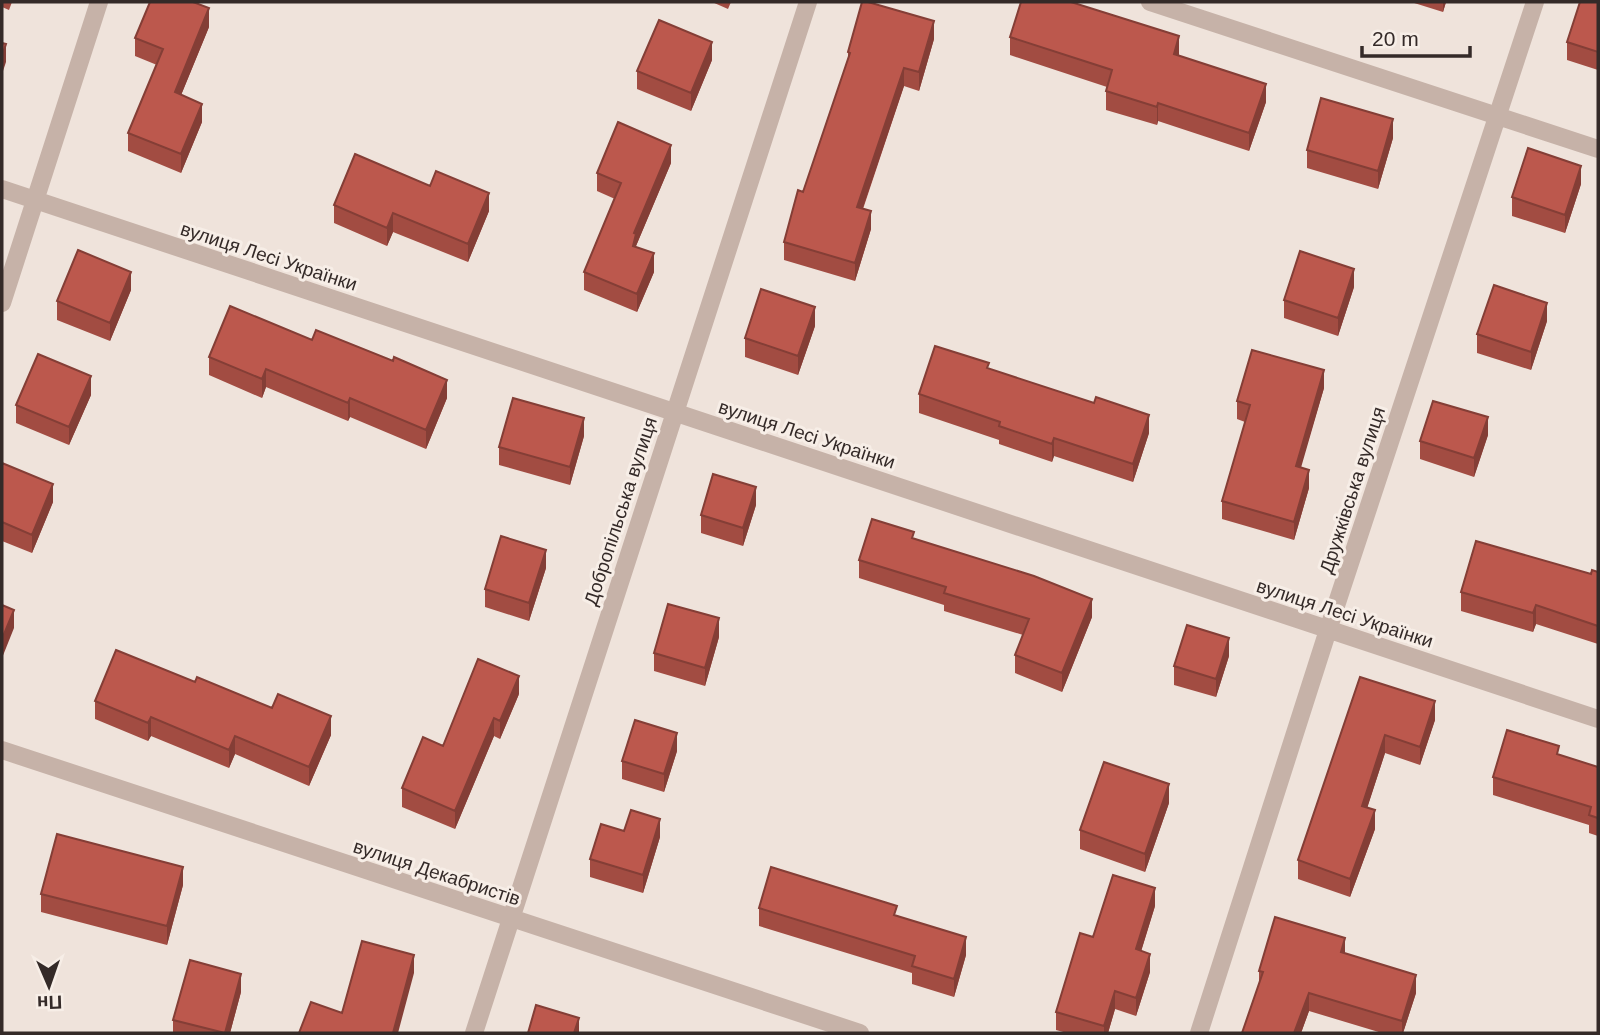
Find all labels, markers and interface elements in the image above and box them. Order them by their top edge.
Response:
scale bar [1362,14,1470,58]
text: 20 m [1372,27,1419,50]
street label: вулиця Лесі Українки [178,218,360,295]
street label: вулиця Лесі Українки [716,396,898,473]
street label: Дружківська вулиця [1316,404,1389,576]
street label: Добропільська вулиця [580,414,661,608]
street label: вулиця Лесі Українки [1254,575,1436,652]
street label: вулиця Декабристів [351,836,523,909]
north arrow [14,951,84,1021]
text: Пн [37,992,63,1013]

